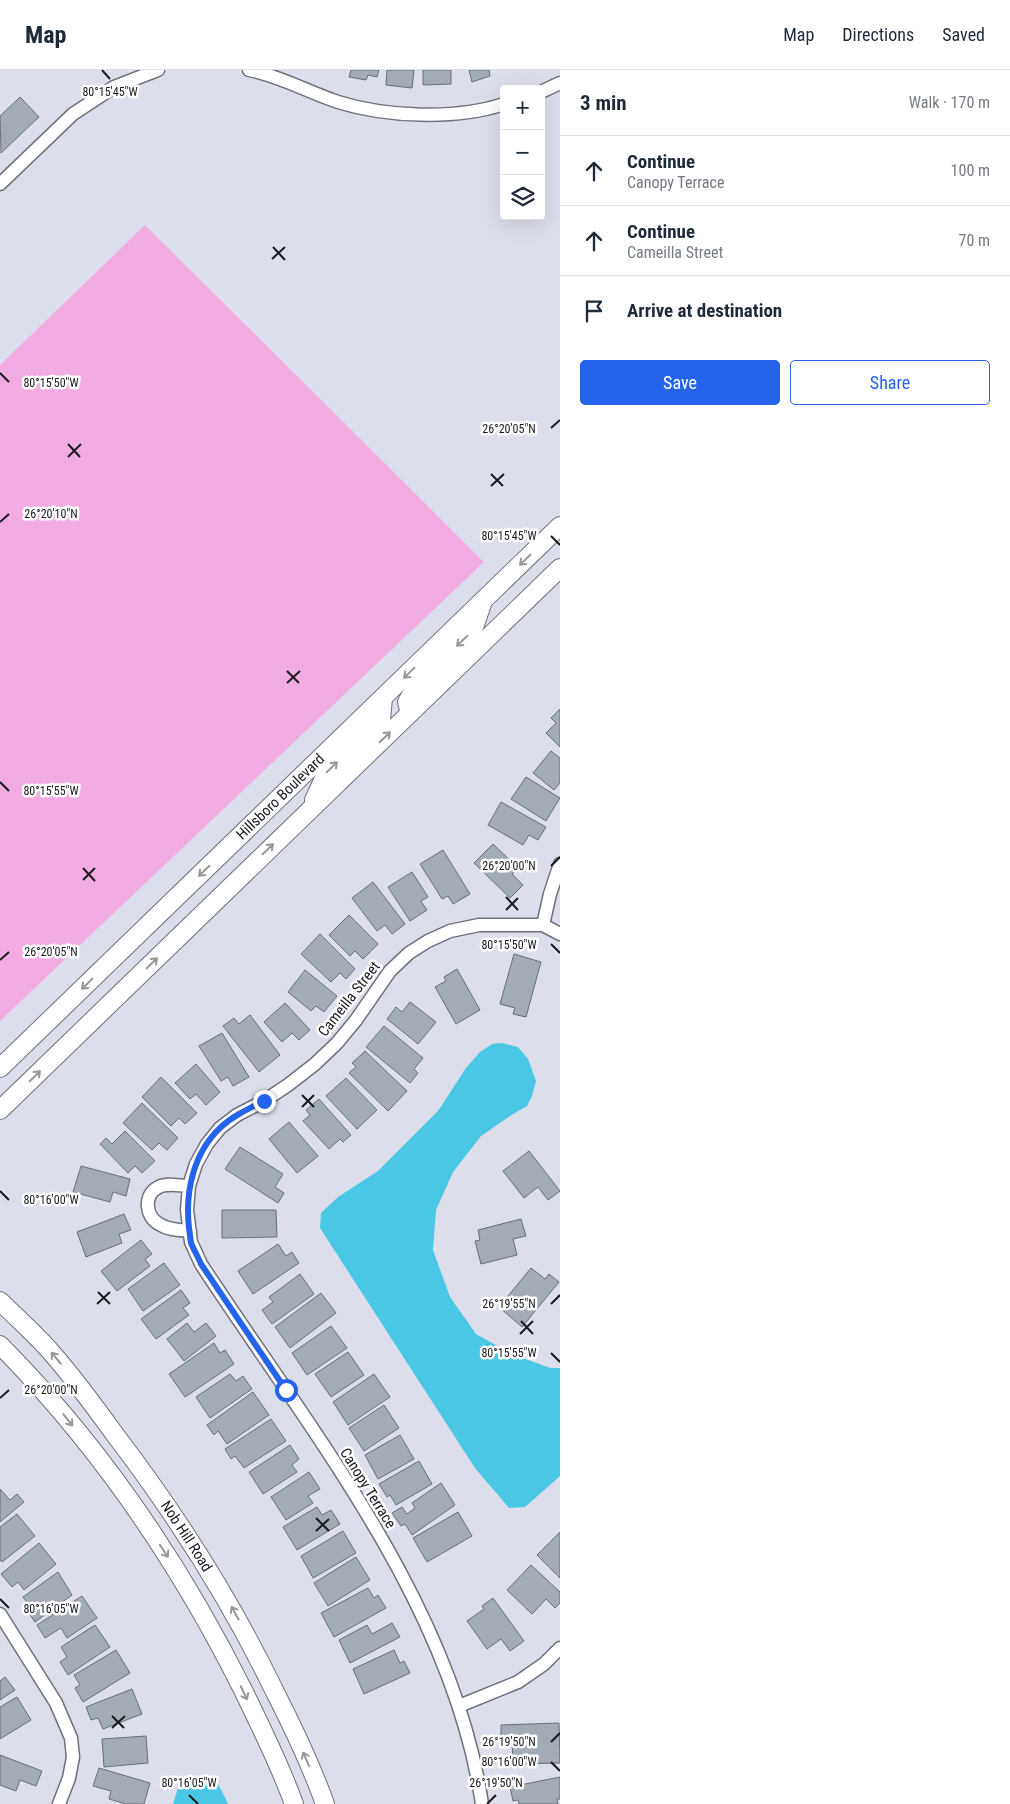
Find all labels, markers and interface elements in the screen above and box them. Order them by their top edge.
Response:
text: Map [25,21,66,49]
text: Map [783,24,814,45]
text: Directions [842,24,914,45]
text: Saved [942,24,985,45]
text: 80°15'45"W [82,85,138,99]
map controls [500,85,545,220]
button: + [500,85,545,130]
text: 3 min [580,91,627,115]
text: Walk · 170 m [909,93,990,112]
button: − [500,130,545,175]
text: Continue [627,150,695,173]
icon: ahead [580,157,608,185]
text: 100 m [951,161,990,180]
text: Canopy Terrace [627,173,724,192]
button: layers [500,175,545,220]
text: Continue [627,220,695,243]
icon: ahead [580,227,608,255]
text: 70 m [958,231,990,250]
text: Cameilla Street [627,243,723,262]
icon: arrive [580,297,608,325]
text: Arrive at destination [627,299,782,322]
button: Save [580,360,780,405]
button: Share [790,360,990,405]
text: 80°15'50"W [23,376,79,390]
text: 26°20'05"N [482,422,536,436]
text: 26°20'10"N [24,507,78,521]
text: 80°15'45"W [481,529,537,543]
one-way arrow [519,554,531,566]
one-way arrow [455,635,468,647]
one-way arrow [402,667,415,679]
one-way arrow [379,731,392,743]
street label: Hillsboro Boulevard [232,750,328,843]
one-way arrow [326,761,339,773]
text: 80°15'55"W [23,784,79,798]
one-way arrow [262,844,274,856]
text: 26°20'00"N [482,859,536,873]
one-way arrow [197,865,210,877]
text: 80°15'50"W [481,938,537,952]
text: 26°20'05"N [24,945,78,959]
one-way arrow [146,957,158,969]
street label: Cameilla Street [314,958,384,1040]
one-way arrow [80,978,93,990]
one-way arrow [29,1070,41,1082]
route end [253,1090,276,1113]
text: 80°16'00"W [23,1193,79,1207]
text: 26°19'55"N [482,1297,536,1311]
text: 80°15'55"W [481,1346,537,1360]
one-way arrow [50,1352,61,1365]
route start [275,1379,298,1402]
text: 26°20'00"N [24,1383,78,1397]
one-way arrow [63,1413,74,1426]
street label: Canopy Terrace [336,1445,400,1531]
street label: Nob Hill Road [157,1497,216,1575]
one-way arrow [159,1544,169,1558]
text: 80°16'05"W [23,1602,79,1616]
one-way arrow [230,1606,239,1621]
one-way arrow [240,1685,249,1700]
text: 26°19'50"N [482,1735,536,1749]
one-way arrow [301,1752,311,1767]
text: 80°16'00"W [481,1755,537,1769]
text: 80°16'05"W [161,1776,217,1790]
text: 26°19'50"N [469,1776,523,1790]

